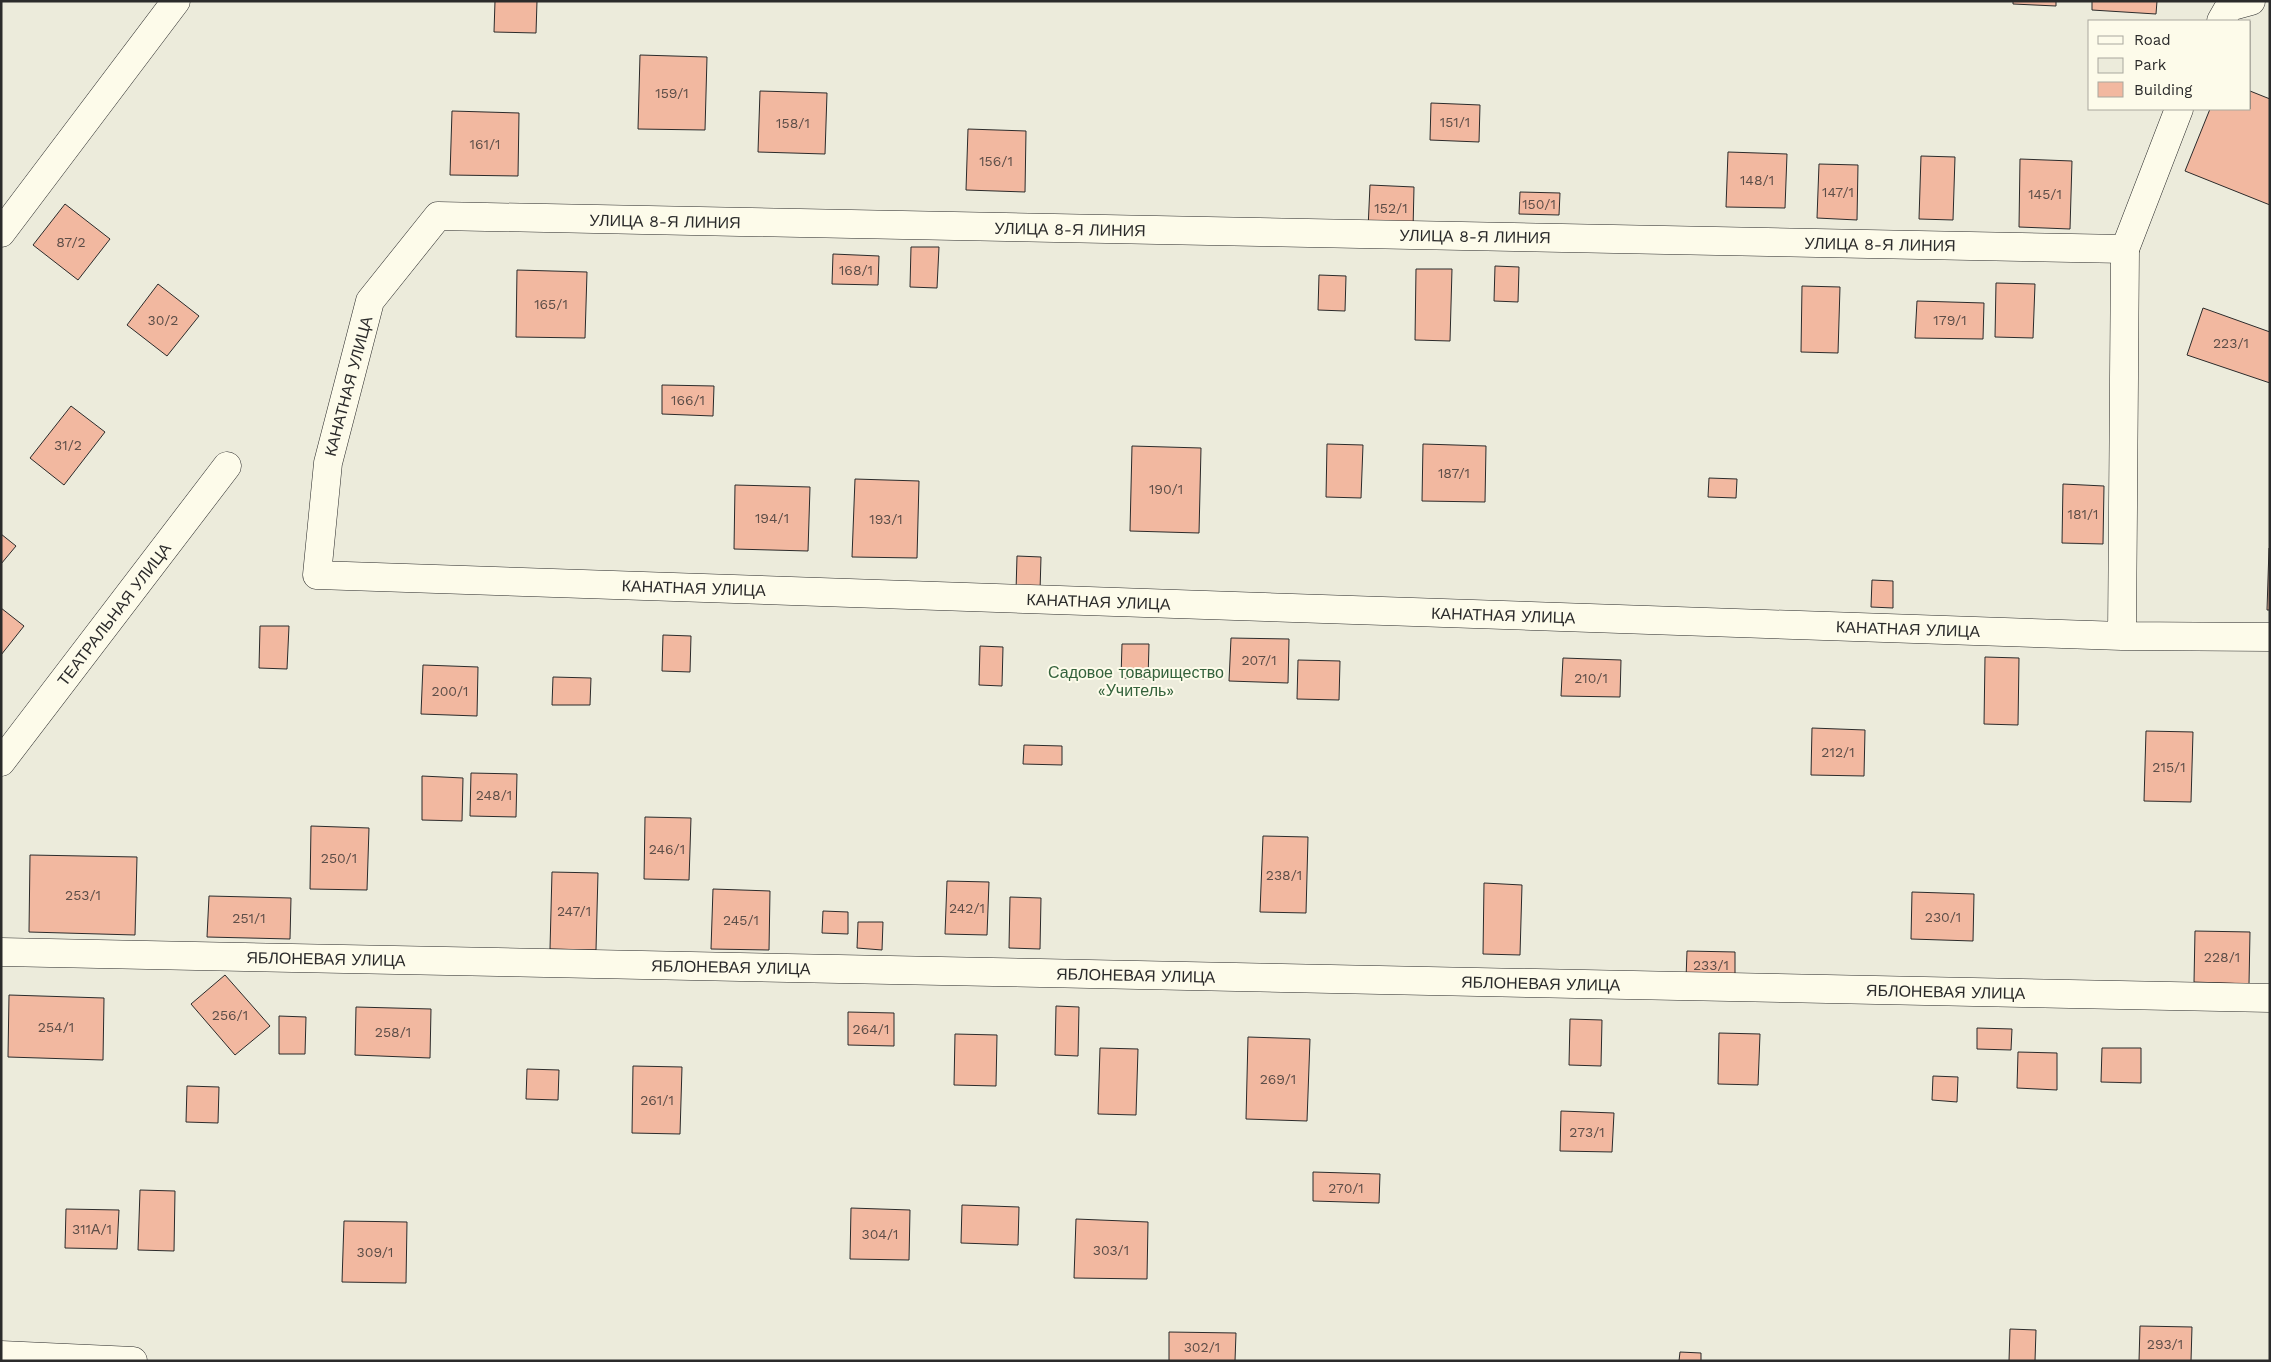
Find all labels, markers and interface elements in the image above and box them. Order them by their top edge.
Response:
legend [2088,20,2251,110]
text: Road [2134,31,2171,49]
text: Park [2134,56,2167,74]
text: Building [2134,81,2192,99]
house number: 159/1 [655,85,689,101]
house number: 151/1 [1440,114,1470,130]
house number: 158/1 [776,115,810,131]
house number: 161/1 [469,136,501,152]
house number: 156/1 [979,153,1013,169]
house number: 148/1 [1740,172,1774,188]
house number: 147/1 [1822,184,1854,200]
house number: 145/1 [2028,186,2062,202]
house number: 150/1 [1522,196,1556,212]
house number: 152/1 [1374,200,1408,216]
street label: УЛИЦА 8-Я ЛИНИЯ [589,211,741,232]
street label: УЛИЦА 8-Я ЛИНИЯ [994,219,1146,240]
street label: УЛИЦА 8-Я ЛИНИЯ [1399,226,1551,247]
house number: 87/2 [56,234,86,250]
street label: УЛИЦА 8-Я ЛИНИЯ [1804,234,1956,255]
house number: 168/1 [839,262,873,278]
house number: 165/1 [534,296,568,312]
house number: 30/2 [148,312,178,328]
house number: 179/1 [1933,312,1967,328]
street label: КАНАТНАЯ УЛИЦА [321,314,376,458]
house number: 223/1 [2213,335,2249,351]
house number: 166/1 [671,392,705,408]
house number: 31/2 [54,437,82,453]
house number: 187/1 [1438,465,1470,481]
house number: 190/1 [1149,481,1183,497]
house number: 181/1 [2067,506,2099,522]
house number: 194/1 [755,510,789,526]
house number: 193/1 [869,511,903,527]
street label: ТЕАТРАЛЬНАЯ УЛИЦА [54,539,175,690]
street label: КАНАТНАЯ УЛИЦА [621,576,766,600]
street label: КАНАТНАЯ УЛИЦА [1026,590,1171,614]
street label: КАНАТНАЯ УЛИЦА [1431,604,1576,628]
street label: КАНАТНАЯ УЛИЦА [1836,617,1981,641]
house number: 207/1 [1241,652,1277,668]
park label: Садовое товарищество «Учитель» [1048,663,1224,700]
house number: 210/1 [1574,670,1608,686]
house number: 200/1 [432,683,468,699]
house number: 212/1 [1821,744,1855,760]
house number: 215/1 [2152,759,2186,775]
house number: 248/1 [476,787,512,803]
house number: 246/1 [649,841,685,857]
house number: 250/1 [321,850,357,866]
house number: 238/1 [1266,867,1302,883]
house number: 253/1 [65,887,101,903]
house number: 242/1 [949,900,985,916]
house number: 247/1 [557,903,591,919]
house number: 230/1 [1925,909,1961,925]
house number: 251/1 [232,910,266,926]
house number: 245/1 [723,912,759,928]
street label: ЯБЛОНЕВАЯ УЛИЦА [246,948,406,970]
house number: 228/1 [2204,949,2240,965]
street label: ЯБЛОНЕВАЯ УЛИЦА [651,956,811,978]
house number: 233/1 [1693,957,1729,973]
street label: ЯБЛОНЕВАЯ УЛИЦА [1056,964,1216,987]
street label: ЯБЛОНЕВАЯ УЛИЦА [1461,973,1621,995]
street label: ЯБЛОНЕВАЯ УЛИЦА [1866,981,2026,1003]
house number: 256/1 [212,1007,248,1023]
house number: 254/1 [38,1019,74,1035]
house number: 264/1 [853,1021,889,1037]
house number: 258/1 [375,1024,411,1040]
house number: 269/1 [1260,1071,1296,1087]
house number: 261/1 [640,1092,674,1108]
house number: 273/1 [1569,1124,1605,1140]
house number: 270/1 [1328,1180,1364,1196]
house number: 311А/1 [72,1221,112,1237]
house number: 304/1 [861,1226,899,1242]
house number: 303/1 [1093,1242,1129,1258]
house number: 309/1 [357,1244,393,1260]
house number: 293/1 [2147,1336,2183,1352]
house number: 302/1 [1184,1339,1220,1355]

